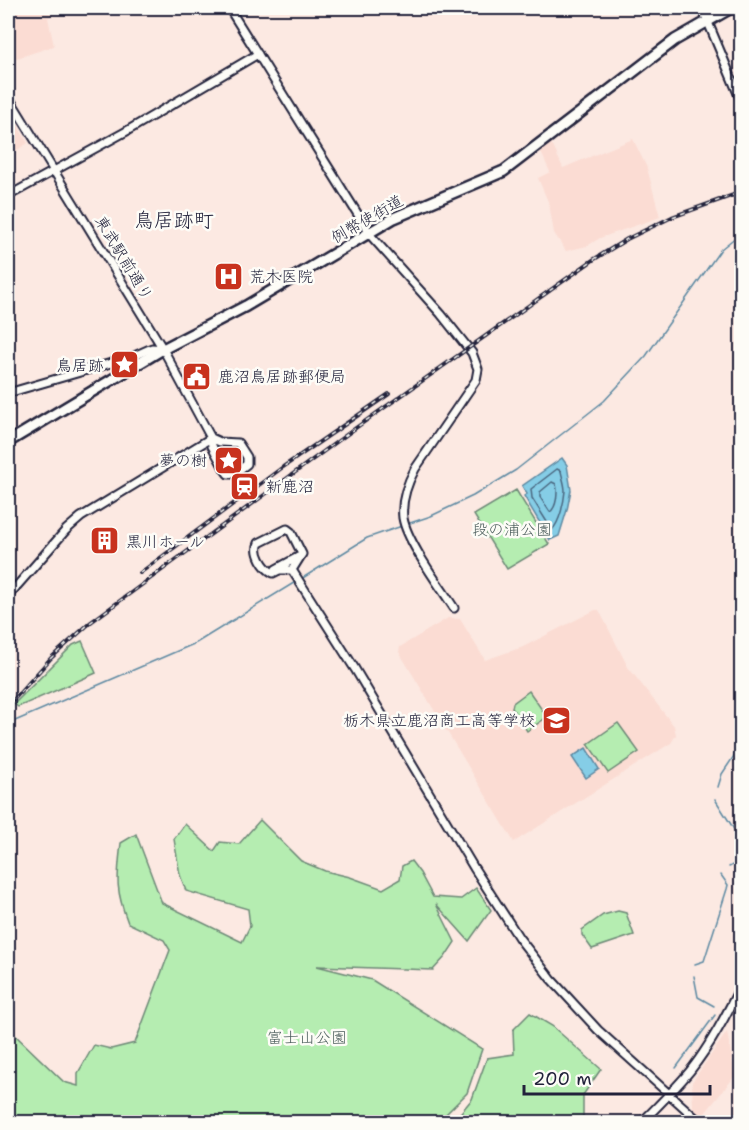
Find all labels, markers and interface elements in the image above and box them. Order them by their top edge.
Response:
street label: 例幣使街道 [327,190,407,248]
district label: 鳥居跡町 [134,207,214,233]
street label: 東武駅前通り [90,211,158,305]
hospital icon: 荒木医院 [212,260,244,292]
place label: 荒木医院 [249,266,313,287]
place icon: 鳥居跡 [109,349,141,381]
place label: 鳥居跡 [56,355,104,376]
public building icon: 鹿沼鳥居跡郵便局 [181,360,213,392]
place label: 鹿沼鳥居跡郵便局 [218,366,346,387]
place icon: 夢の樹 [212,444,244,476]
place label: 夢の樹 [159,450,207,471]
station icon: 新鹿沼 [229,470,261,502]
place label: 新鹿沼 [266,476,314,497]
park label: 段の浦公園 [472,519,552,540]
building icon: 黒川ホール [89,525,121,557]
place label: 黒川ホール [126,531,205,552]
school or university icon: 栃木県立鹿沼商工高等学校 [540,704,572,736]
place label: 栃木県立鹿沼商工高等学校 [343,710,535,731]
park label: 富士山公園 [267,1027,347,1048]
scale bar [524,1058,710,1096]
text: 200 m [533,1067,592,1091]

